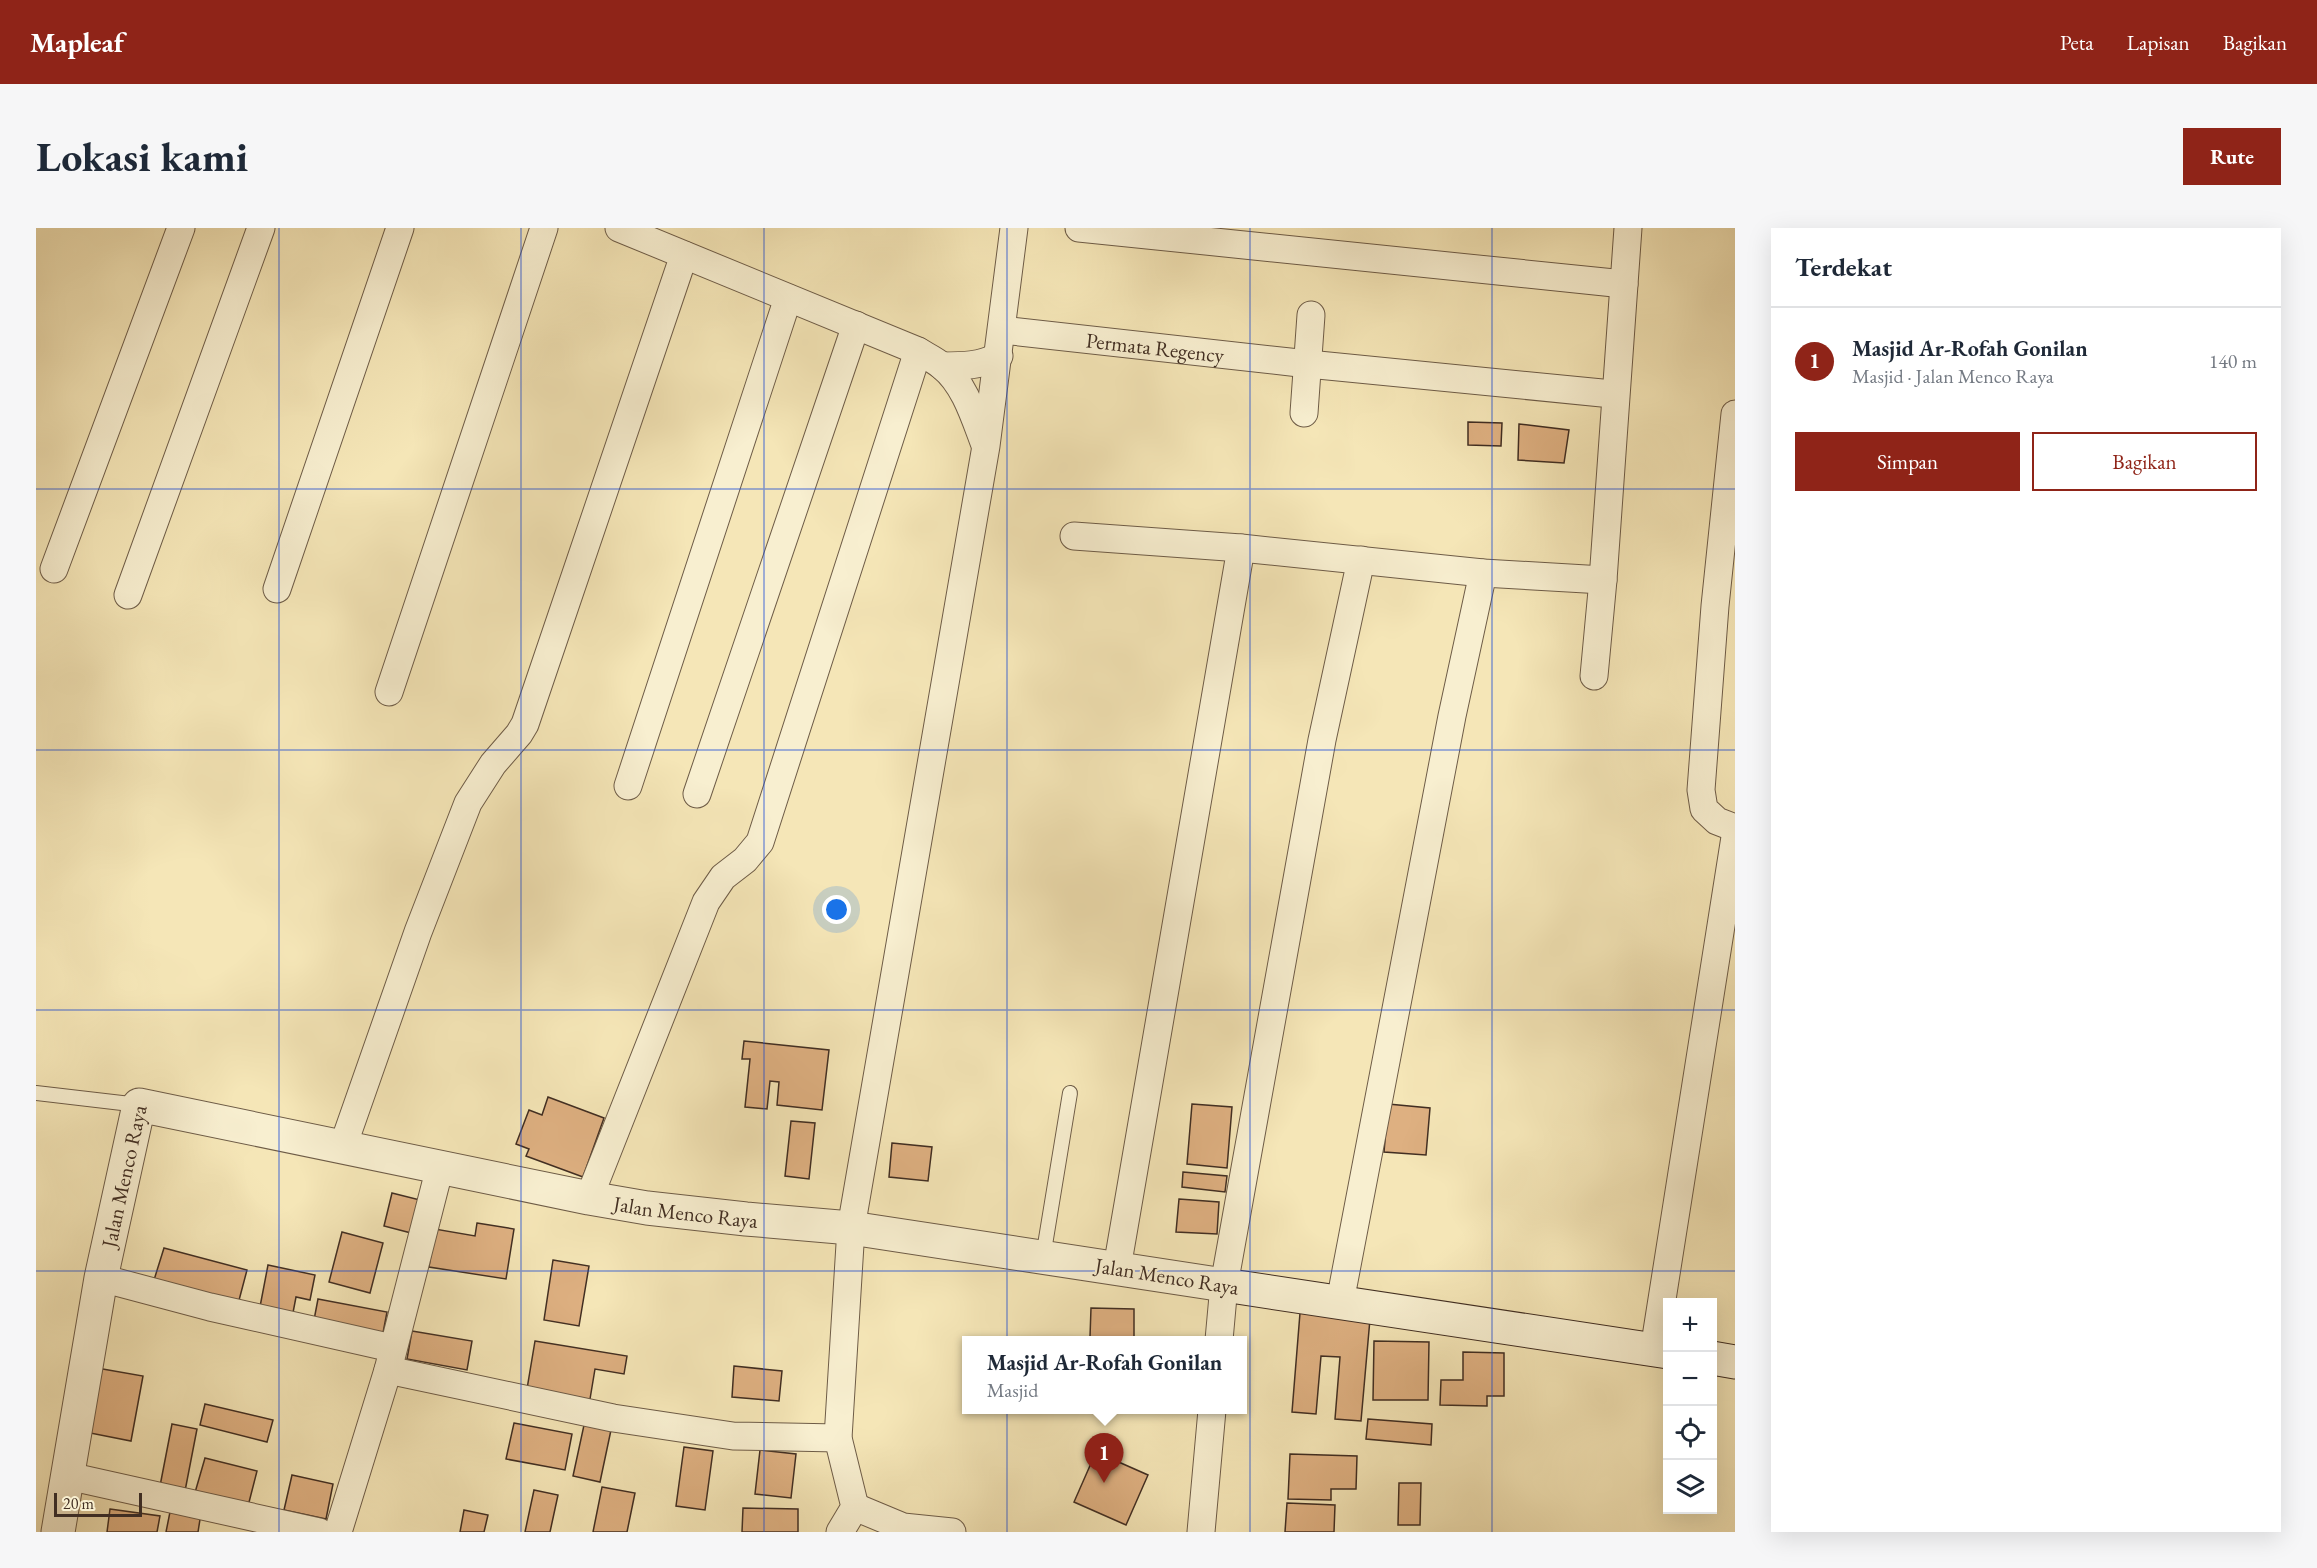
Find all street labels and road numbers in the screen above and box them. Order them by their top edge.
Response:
street label: Permata Regency [1085,326,1226,368]
street label: Jalan Menco Raya [94,1102,152,1252]
street label: Jalan Menco Raya [609,1189,760,1234]
street label: Jalan Menco Raya [1091,1251,1241,1301]

